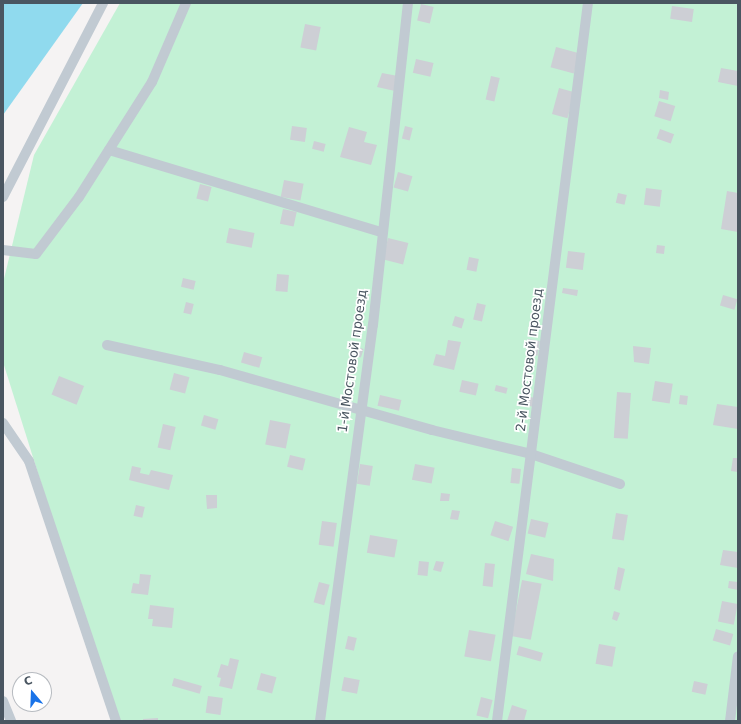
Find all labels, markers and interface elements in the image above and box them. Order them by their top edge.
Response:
street label: 2-й Мостовой проезд [513,287,547,433]
street label: 1-й Мостовой проезд [335,289,371,433]
north arrow [12,672,52,712]
text: С [22,674,34,689]

